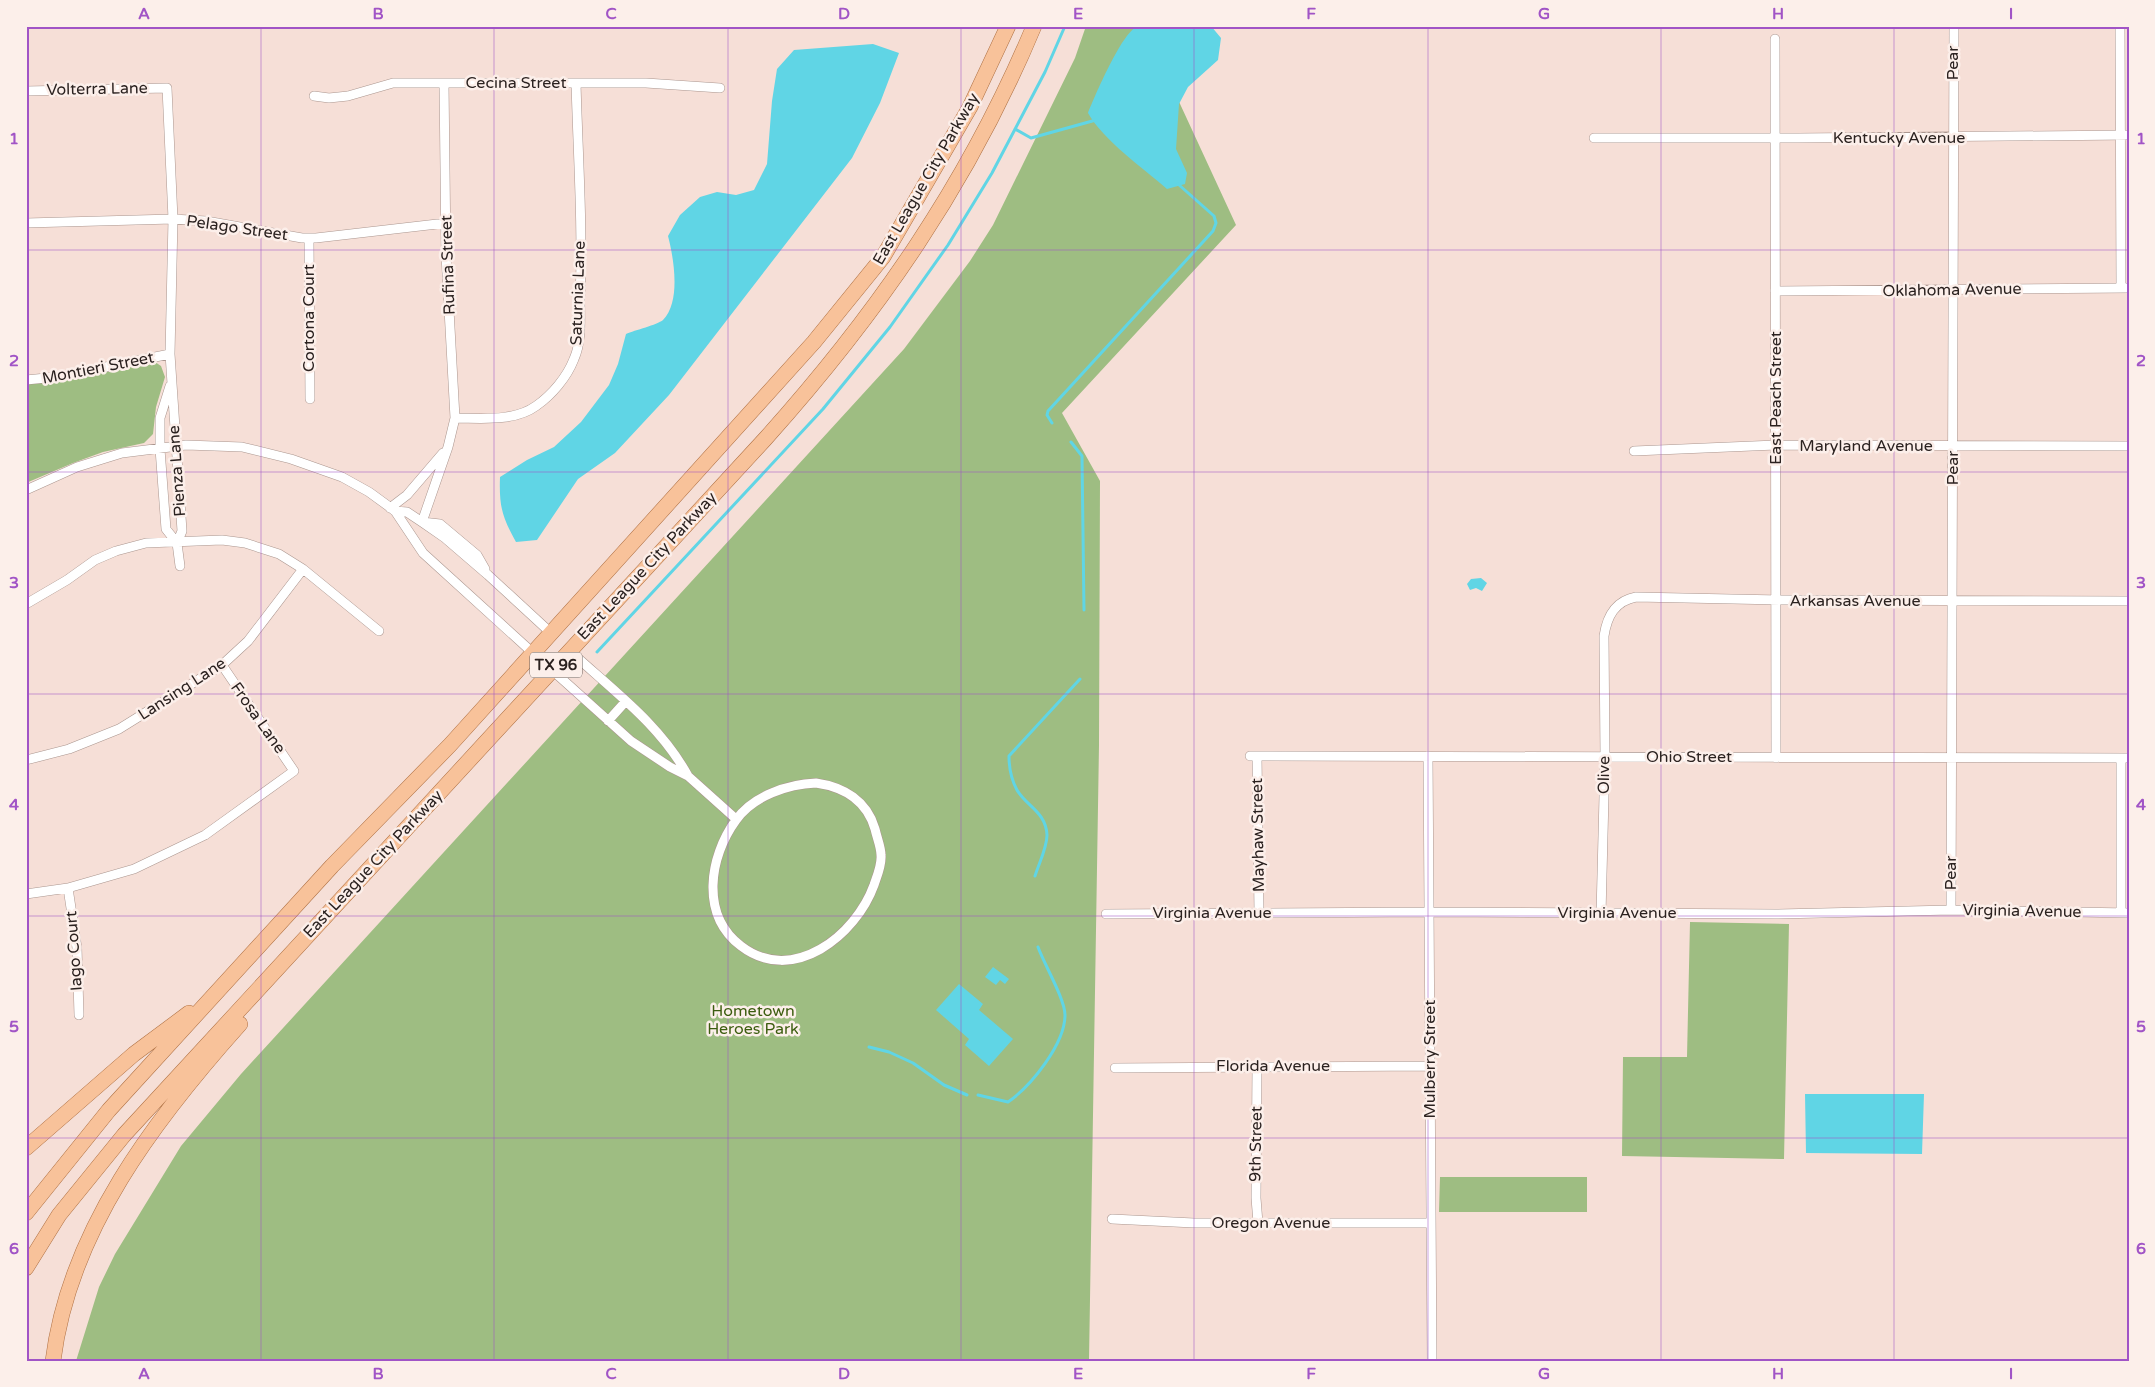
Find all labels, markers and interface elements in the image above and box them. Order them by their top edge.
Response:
text: A [138,4,150,24]
text: B [372,4,384,24]
text: C [605,4,617,24]
text: D [838,4,850,24]
text: E [1073,4,1083,24]
text: F [1306,4,1316,24]
text: G [1538,4,1550,24]
text: H [1772,4,1784,24]
text: I [2009,4,2013,24]
street label: Pear [1943,45,1963,80]
street label: Cecina Street [465,73,567,93]
street label: Volterra Lane [46,78,148,100]
street label: East League City Parkway [868,89,984,269]
street label: Kentucky Avenue [1833,128,1965,148]
text: 1 [9,129,19,149]
text: 1 [2136,129,2146,149]
street label: Pelago Street [185,211,289,245]
street label: Rufina Street [436,215,460,315]
street label: Saturnia Lane [566,240,590,346]
street label: Cortona Court [299,264,319,372]
street label: Oklahoma Avenue [1882,279,2022,301]
street label: East Peach Street [1766,331,1786,465]
street label: Montieri Street [40,347,156,389]
text: 2 [9,351,19,371]
text: 2 [2136,351,2146,371]
street label: Pienza Lane [164,425,190,517]
street label: Maryland Avenue [1799,436,1933,456]
street label: Pear [1943,450,1963,485]
street label: East League City Parkway [573,487,721,644]
text: 3 [9,573,19,593]
text: 3 [2136,573,2146,593]
street label: Arkansas Avenue [1789,591,1921,611]
road number: TX 96 [530,652,582,678]
street label: Lansing Lane [134,653,230,725]
street label: Frosa Lane [226,678,290,758]
street label: Ohio Street [1646,747,1732,767]
street label: Olive [1594,756,1614,794]
street label: Mayhaw Street [1247,778,1269,892]
street label: East League City Parkway [299,785,447,942]
text: 4 [9,795,19,815]
text: 4 [2136,795,2146,815]
street label: Pear [1941,855,1961,890]
street label: Virginia Avenue [1962,900,2082,922]
street label: Virginia Avenue [1152,903,1272,923]
street label: Virginia Avenue [1557,903,1677,923]
street label: Iago Court [61,910,87,992]
street label: Mulberry Street [1420,1000,1440,1118]
park label: Hometown Heroes Park [707,1001,799,1039]
text: 5 [9,1017,19,1037]
text: 5 [2136,1017,2146,1037]
street label: Florida Avenue [1216,1056,1330,1076]
street label: 9th Street [1245,1106,1267,1182]
street label: Oregon Avenue [1212,1213,1330,1233]
text: 6 [9,1239,19,1259]
text: 6 [2136,1239,2146,1259]
text: A [138,1364,150,1384]
text: B [372,1364,384,1384]
text: C [605,1364,617,1384]
text: D [838,1364,850,1384]
text: E [1073,1364,1083,1384]
text: F [1306,1364,1316,1384]
text: G [1538,1364,1550,1384]
text: H [1772,1364,1784,1384]
text: I [2009,1364,2013,1384]

